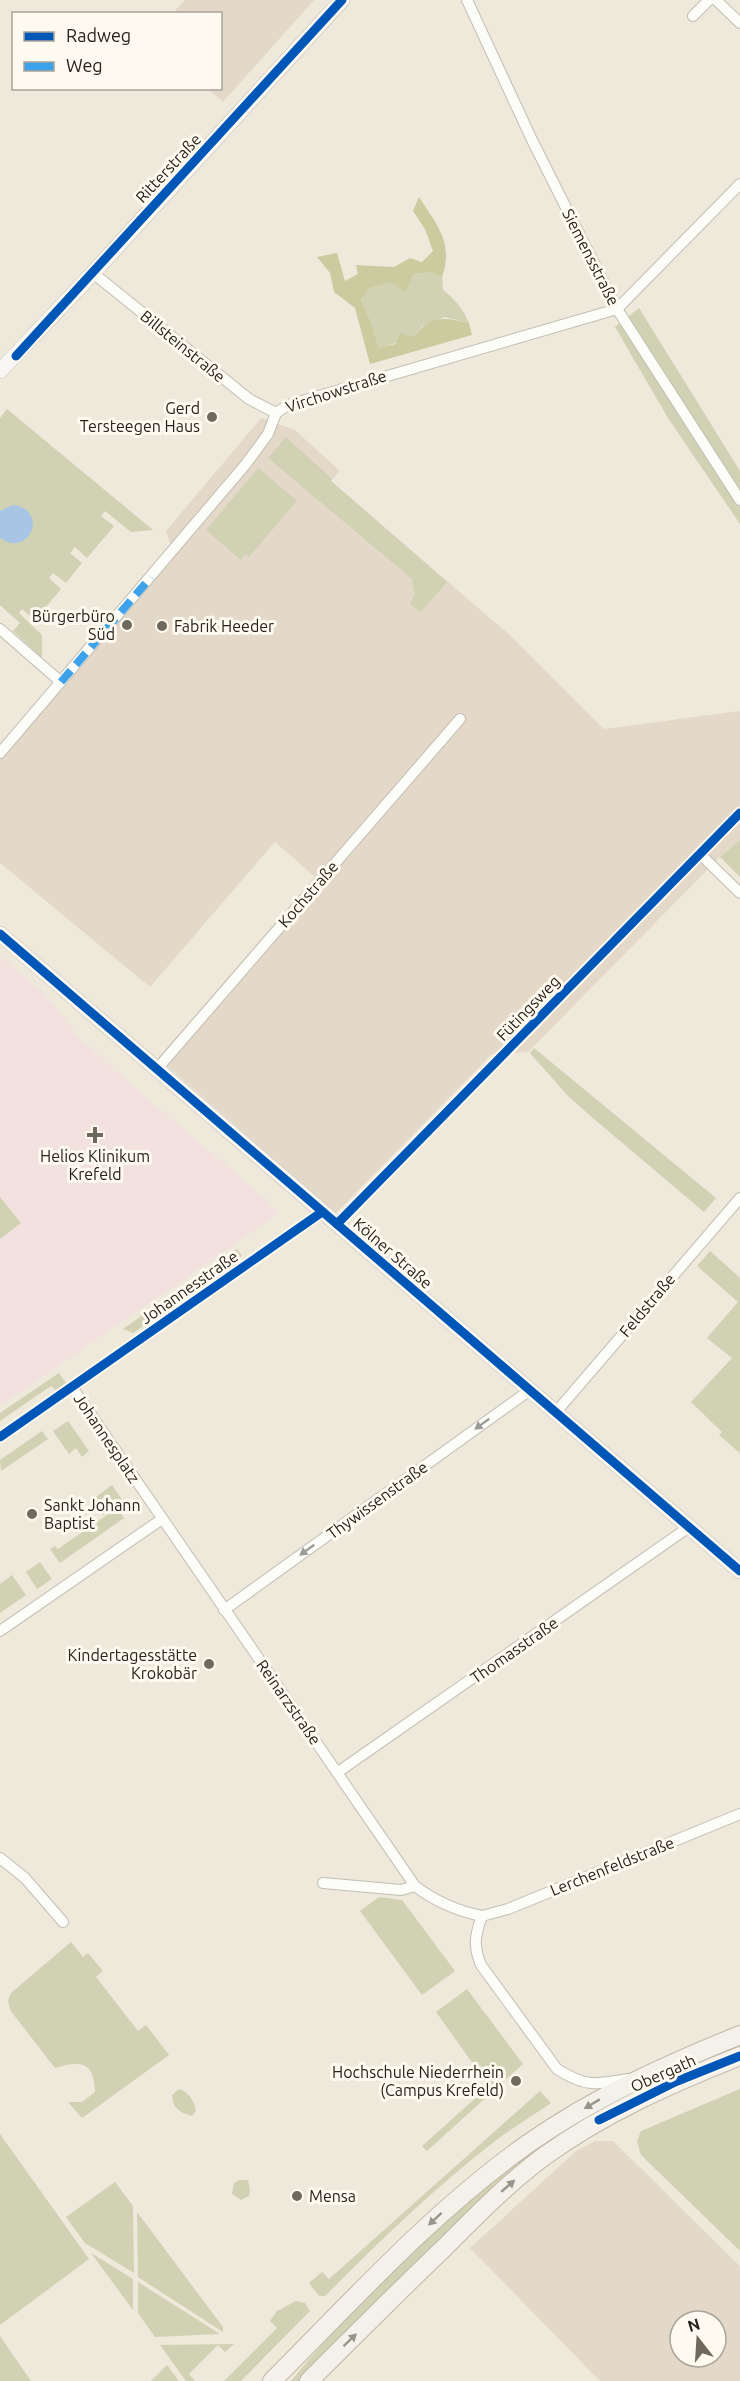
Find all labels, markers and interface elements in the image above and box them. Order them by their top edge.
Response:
legend [12,12,222,90]
text: Radweg [66,25,131,45]
text: Weg [66,55,103,75]
street label: Ritterstraße [132,130,204,206]
street label: Siemensstraße [559,206,623,308]
street label: Billsteinstraße [137,306,229,386]
street label: Virchowstraße [283,366,389,416]
place label: Gerd Tersteegen Haus [80,399,200,435]
marker: Gerd Tersteegen Haus [205,410,219,424]
place label: Bürgerbüro Süd [32,607,115,643]
place label: Fabrik Heeder [174,617,274,635]
marker: Bürgerbüro Süd [120,618,134,632]
marker: Fabrik Heeder [155,619,169,633]
street label: Kochstraße [274,857,342,931]
street label: Fütingsweg [493,972,563,1044]
marker: Helios Klinikum Krefeld [86,1126,104,1144]
place label: Helios Klinikum Krefeld [40,1147,150,1183]
street label: Kölner Straße [350,1214,436,1292]
street label: Johannesstraße [137,1247,241,1327]
street label: Feldstraße [615,1270,679,1340]
street label: Johannesplatz [70,1390,144,1486]
one-way arrow [475,1418,491,1430]
street label: Thywissenstraße [323,1457,431,1543]
place label: Sankt Johann Baptist [44,1496,141,1532]
marker: Sankt Johann Baptist [25,1507,39,1521]
one-way arrow [299,1544,315,1556]
street label: Thomasstraße [467,1613,561,1687]
place label: Kindertagesstätte Krokobär [67,1646,197,1682]
street label: Reinarzstraße [253,1656,325,1748]
marker: Kindertagesstätte Krokobär [202,1657,216,1671]
street label: Lerchenfeldstraße [547,1833,677,1899]
street label: Obergath [628,2051,698,2095]
place label: Hochschule Niederrhein (Campus Krefeld) [332,2063,504,2100]
marker: Hochschule Niederrhein (Campus Krefeld) [509,2074,523,2088]
one-way arrow [584,2098,600,2109]
one-way arrow [500,2180,515,2193]
place label: Mensa [309,2187,356,2205]
marker: Mensa [290,2189,304,2203]
one-way arrow [429,2212,443,2226]
north arrow [668,2309,728,2369]
text: N [685,2314,702,2335]
one-way arrow [343,2333,358,2347]

